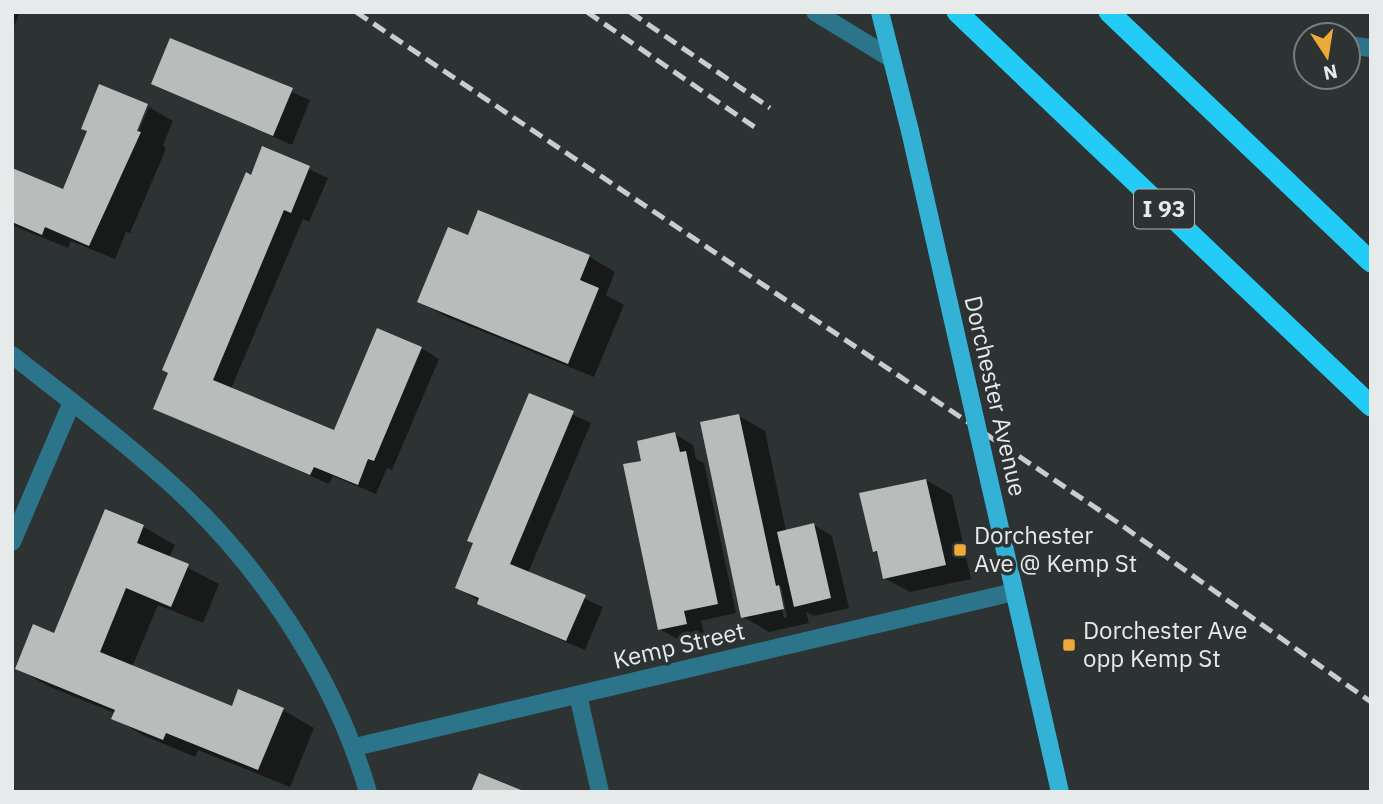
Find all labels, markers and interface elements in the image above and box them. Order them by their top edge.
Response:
north arrow [1292,21,1362,91]
text: N [1321,59,1340,86]
road number: I 93 [1134,190,1194,229]
street label: Dorchester Avenue [957,292,1035,499]
place label: Dorchester Ave @ Kemp St [974,519,1137,579]
marker: Dorchester Ave @ Kemp St [952,542,968,558]
street label: Kemp Street [610,614,748,676]
place label: Dorchester Ave opp Kemp St [1083,614,1247,674]
marker: Dorchester Ave opp Kemp St [1061,637,1077,653]

